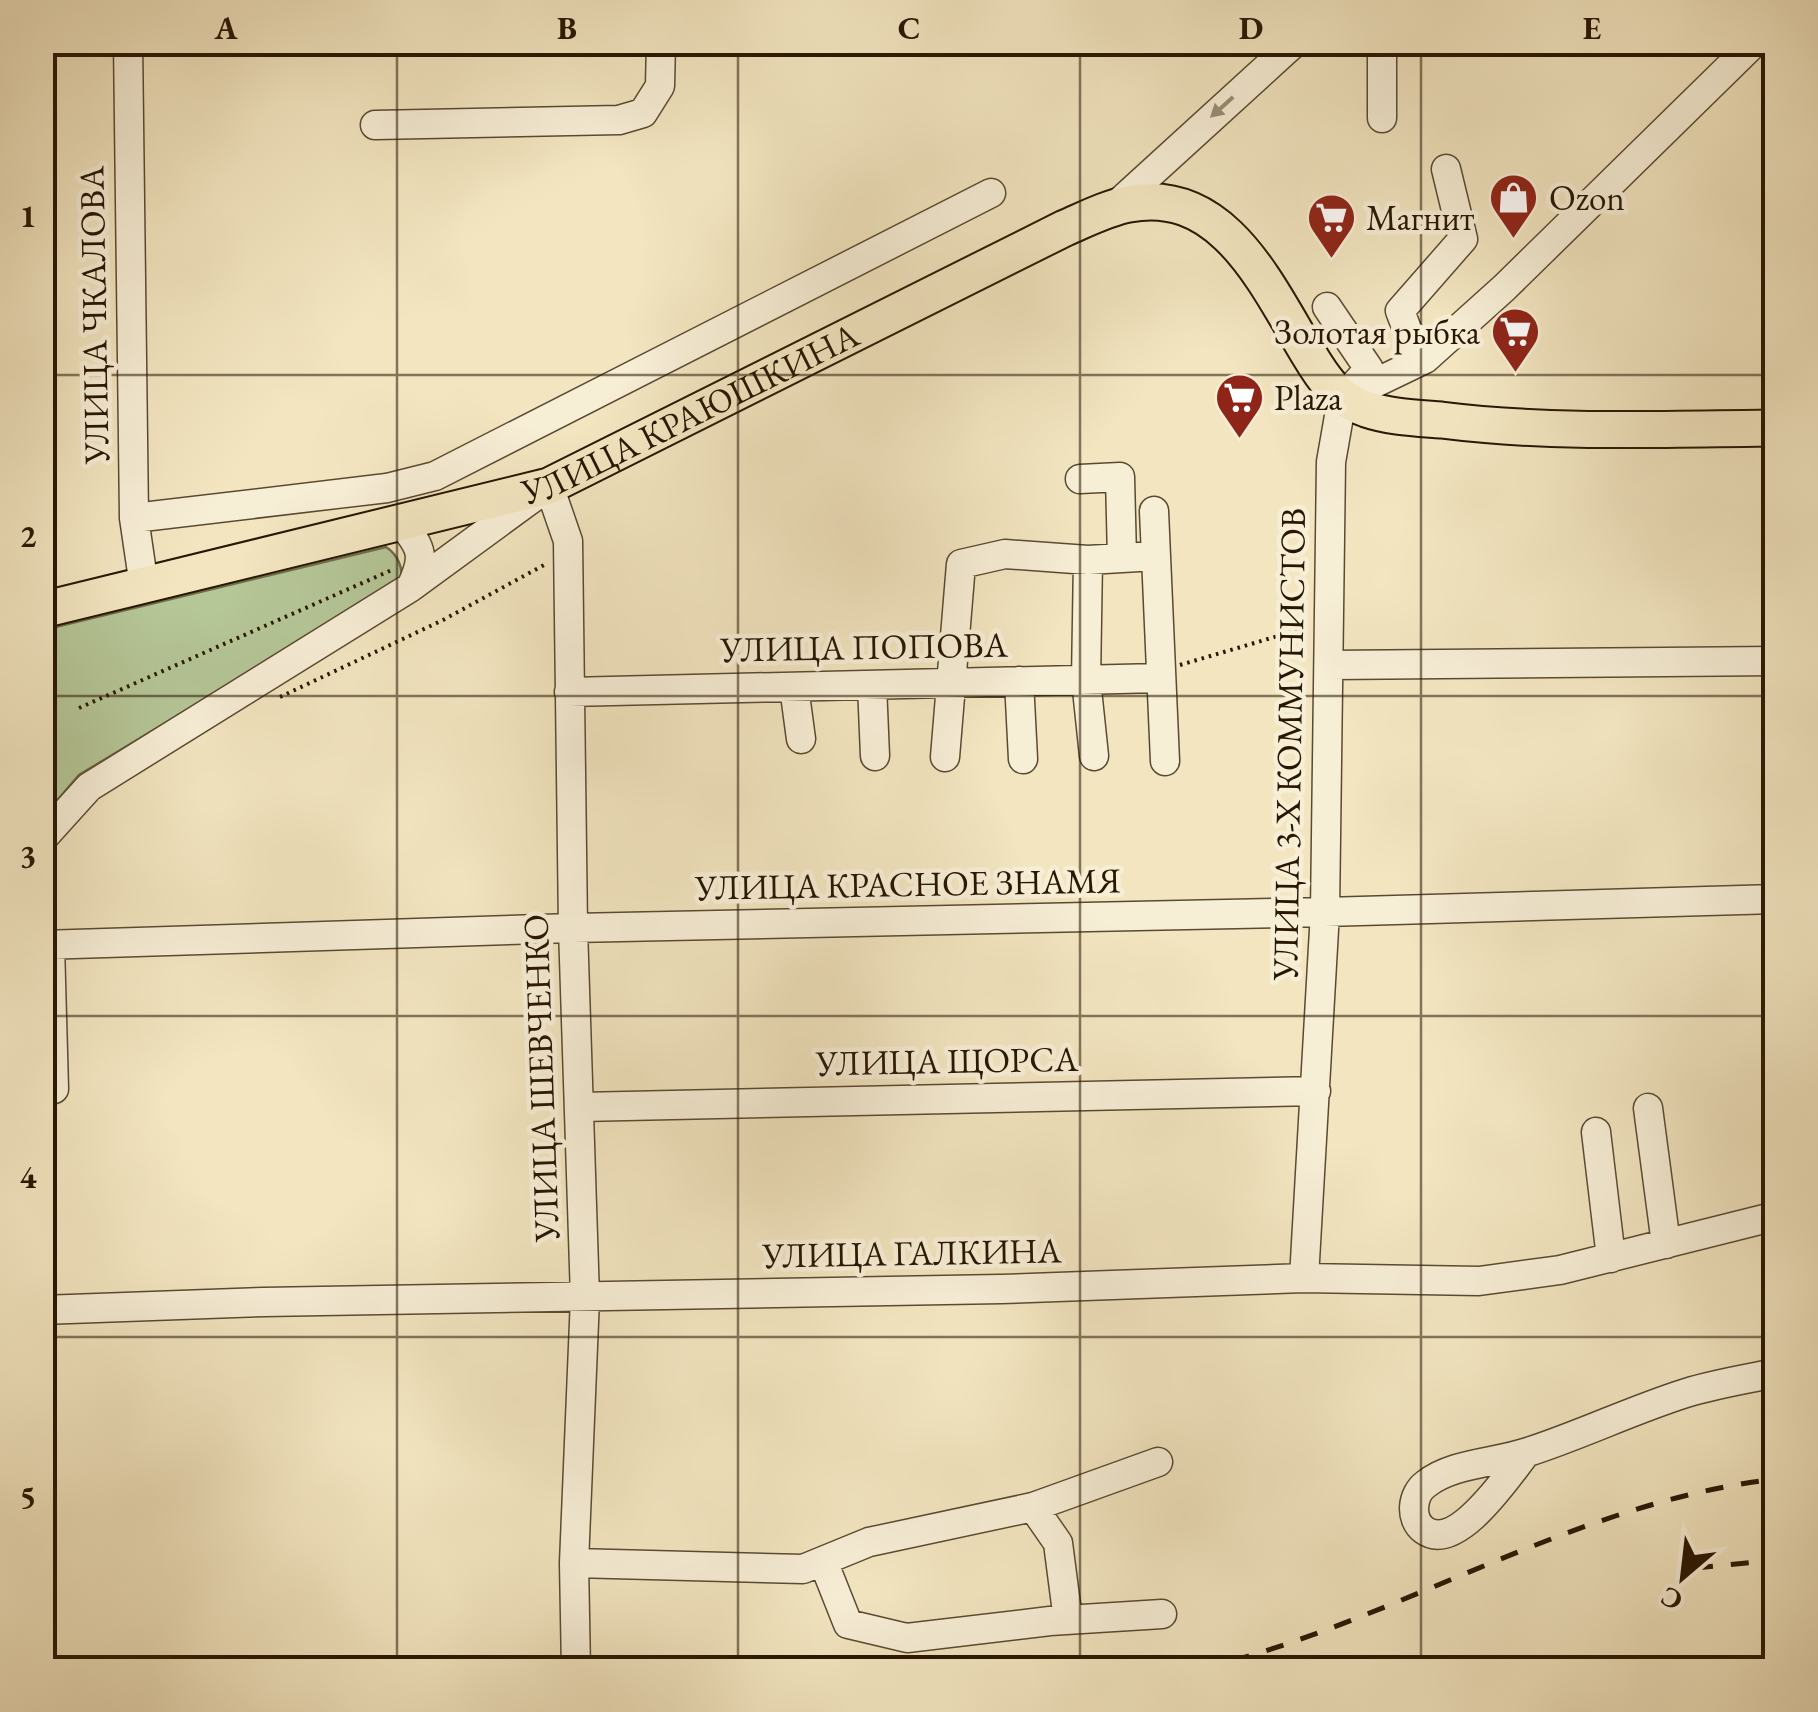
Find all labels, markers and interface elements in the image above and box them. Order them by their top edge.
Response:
text: A [213,7,238,49]
text: B [557,7,577,49]
text: C [898,7,920,49]
text: D [1239,7,1263,49]
text: E [1583,7,1601,49]
one-way arrow [1210,96,1235,118]
street label: УЛИЦА ЧКАЛОВА [68,165,119,466]
shop icon: Ozon [1488,172,1540,240]
place label: Ozon [1549,175,1625,220]
supermarket icon: Магнит [1305,192,1357,260]
text: 1 [20,195,36,237]
place label: Магнит [1366,195,1474,240]
supermarket icon: Золотая рыбка [1489,306,1541,374]
place label: Золотая рыбка [1274,309,1480,355]
street label: УЛИЦА КРАЮШКИНА [516,311,867,514]
supermarket icon: Plaza [1213,372,1265,440]
place label: Plaza [1274,375,1342,420]
street label: УЛИЦА 3-Х КОММУНИСТОВ [1262,507,1315,982]
text: 2 [20,515,37,557]
street label: УЛИЦА ПОПОВА [719,621,1009,672]
text: 3 [20,835,36,877]
street label: УЛИЦА КРАСНОЕ ЗНАМЯ [694,857,1121,910]
street label: УЛИЦА ШЕВЧЕНКО [512,913,569,1244]
street label: УЛИЦА ЩОРСА [814,1036,1079,1085]
text: 4 [20,1156,38,1198]
street label: УЛИЦА ГАЛКИНА [761,1227,1063,1278]
text: 5 [20,1476,36,1518]
north arrow [1633,1527,1733,1627]
text: С [1654,1579,1688,1620]

